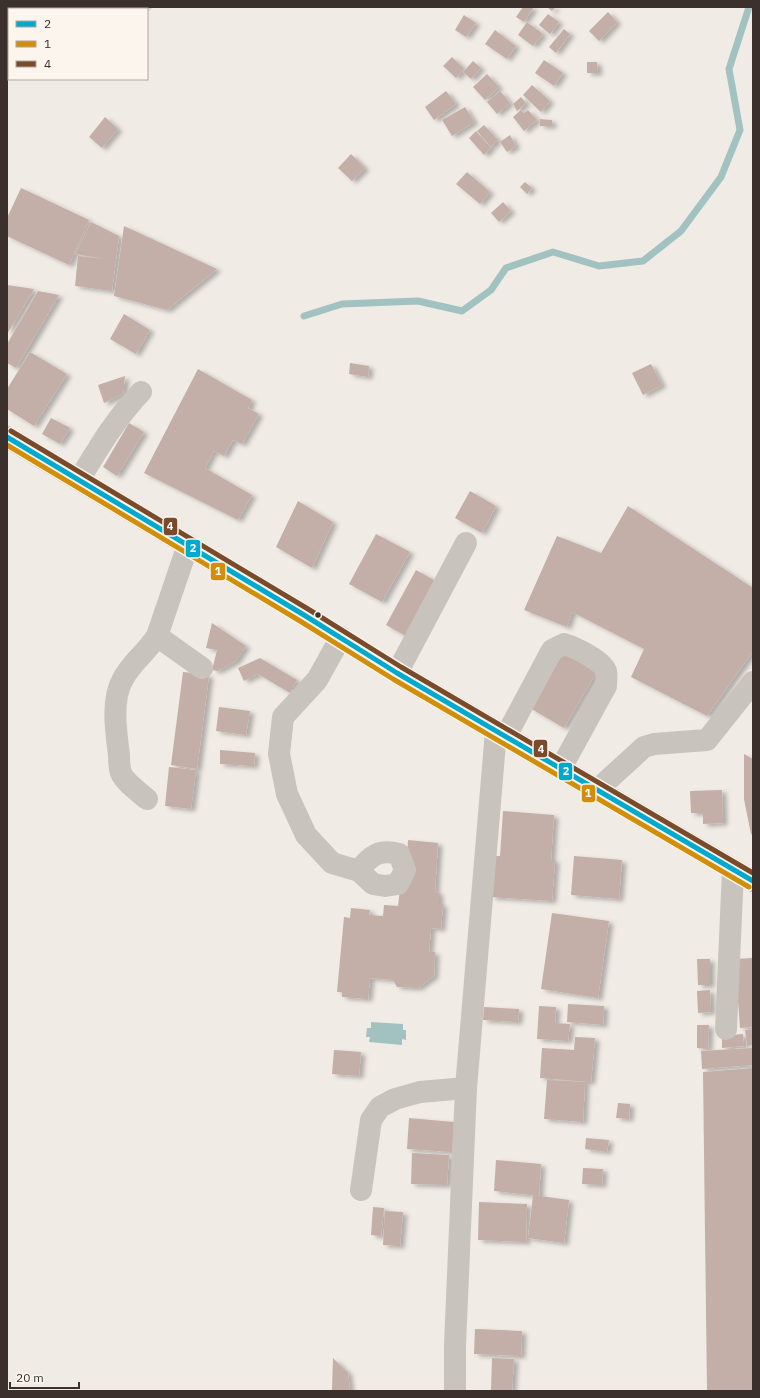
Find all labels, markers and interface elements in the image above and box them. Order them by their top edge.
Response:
legend [8,8,148,80]
text: 2 [44,16,51,31]
text: 1 [44,36,51,51]
text: 4 [44,56,51,71]
line badge: 4 [163,517,178,536]
text: 4 [167,519,174,533]
line badge: 2 [185,539,201,558]
text: 2 [190,541,197,555]
line badge: 1 [210,562,226,581]
text: 1 [215,564,222,578]
unlabelled marker [313,610,323,620]
line badge: 4 [533,739,548,758]
text: 4 [538,742,545,756]
line badge: 2 [558,762,573,781]
text: 2 [563,764,570,778]
line badge: 1 [581,784,596,803]
text: 1 [585,786,592,800]
scale bar [10,1364,79,1390]
text: 20 m [16,1370,44,1385]

